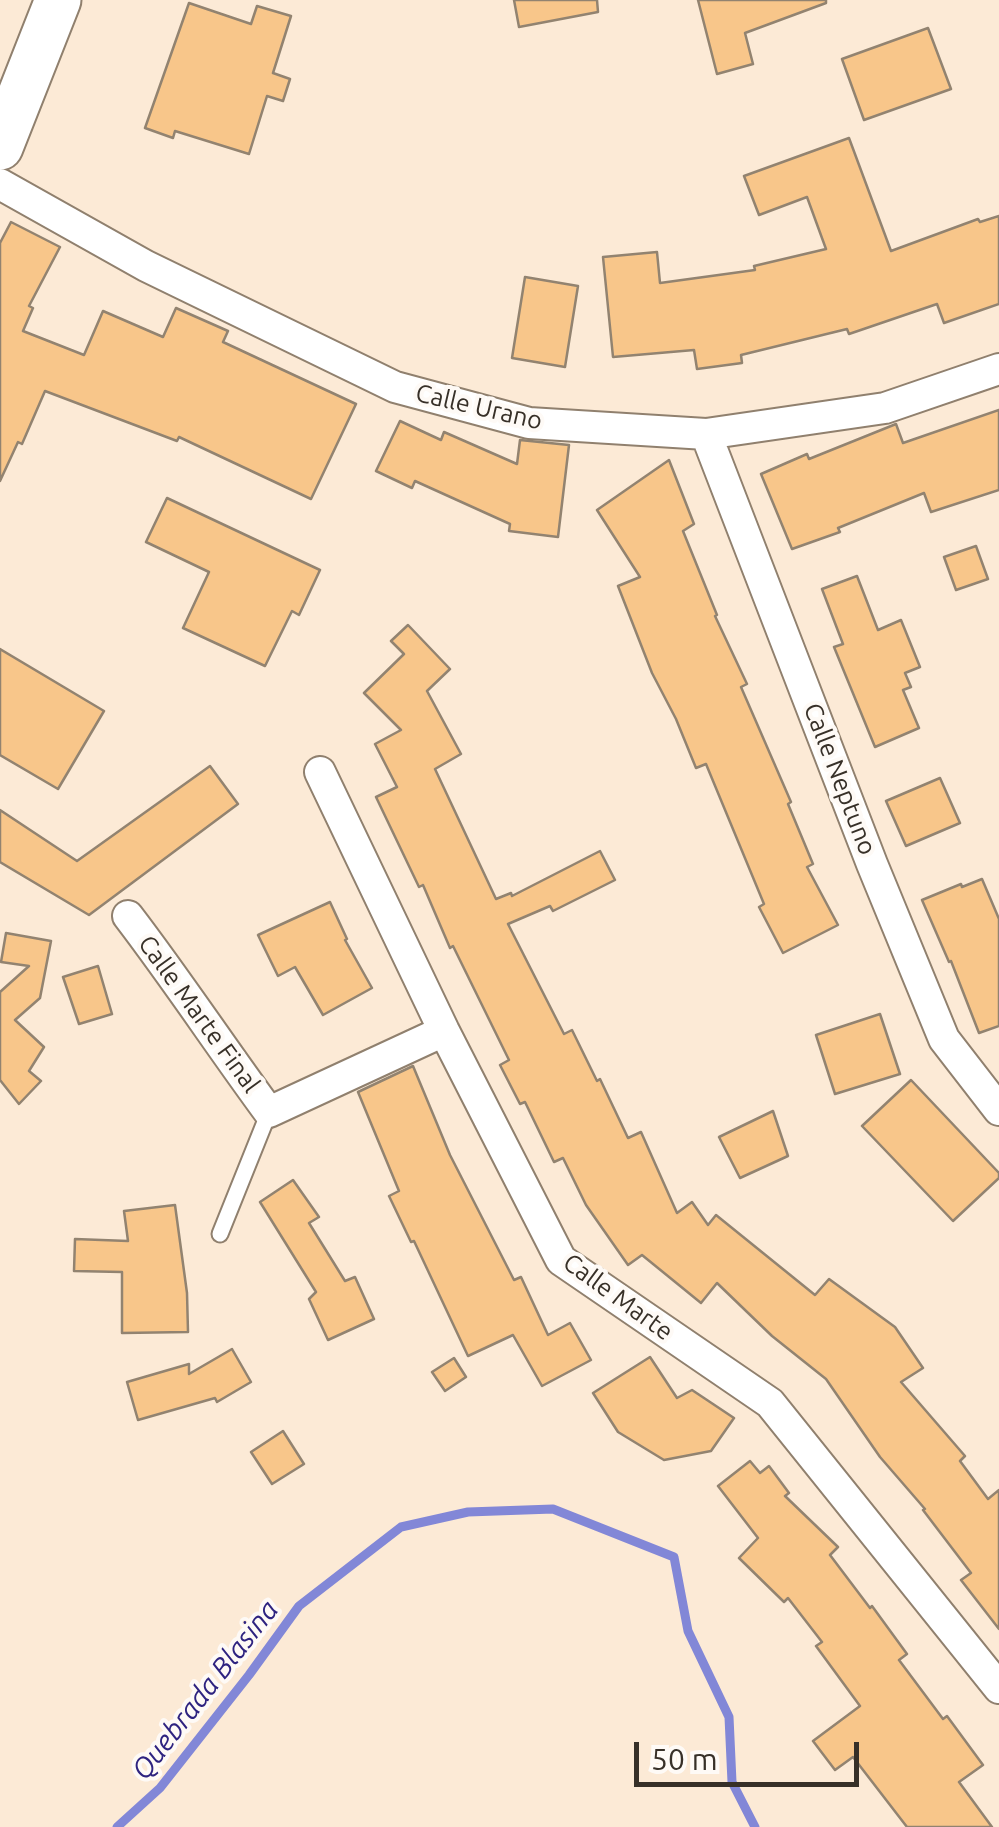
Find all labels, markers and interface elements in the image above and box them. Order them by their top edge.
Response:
street label: Calle Urano [413,378,545,436]
street label: Calle Neptuno [797,699,883,859]
street label: Calle Marte Final [132,930,266,1098]
street label: Calle Marte [557,1247,679,1347]
water label: Quebrada Blasina [125,1594,285,1786]
scale bar [639,1722,864,1784]
text: 50 m [651,1742,718,1776]

